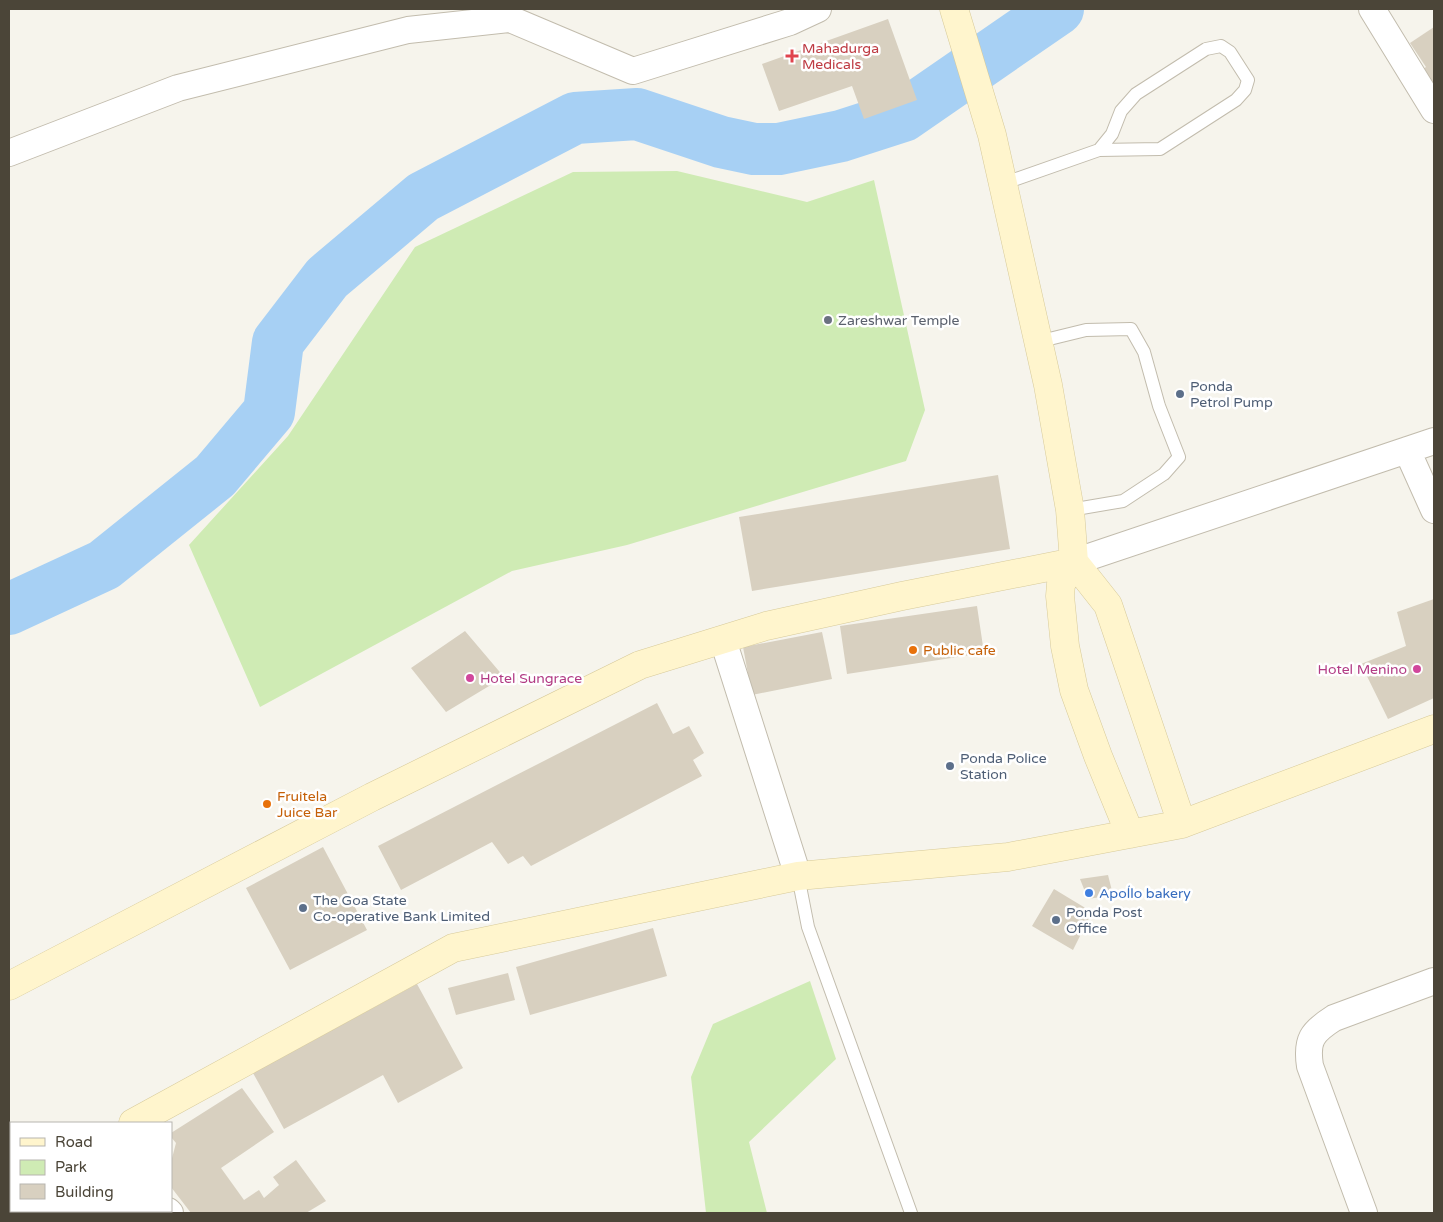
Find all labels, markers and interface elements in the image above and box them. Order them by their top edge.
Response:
place label: Mahadurga Medicals [802,40,879,73]
marker: Mahadurga Medicals [786,50,798,62]
place label: Zareshwar Temple [838,312,960,329]
marker: Zareshwar Temple [822,314,834,326]
place label: Ponda Petrol Pump [1190,378,1273,411]
marker: Ponda Petrol Pump [1174,388,1186,400]
place label: Public cafe [923,642,996,659]
marker: Public cafe [907,644,919,656]
place label: Hotel Menino [1318,661,1407,678]
marker: Hotel Menino [1411,663,1423,675]
place label: Hotel Sungrace [480,670,582,687]
marker: Hotel Sungrace [464,672,476,684]
place label: Ponda Police Station [960,750,1047,783]
marker: Ponda Police Station [944,760,956,772]
place label: Fruitela Juice Bar [277,788,338,821]
marker: Fruitela Juice Bar [261,798,273,810]
place label: Apoĺlo bakery [1099,885,1191,902]
marker: Apoĺlo bakery [1083,887,1095,899]
place label: The Goa State Co-operative Bank Limited [313,892,490,925]
marker: The Goa State Co-operative Bank Limited [297,902,309,914]
place label: Ponda Post Office [1066,904,1143,937]
marker: Ponda Post Office [1050,914,1062,926]
legend [10,1122,172,1212]
text: Road [55,1133,93,1151]
text: Park [55,1158,87,1176]
text: Building [55,1183,114,1201]

